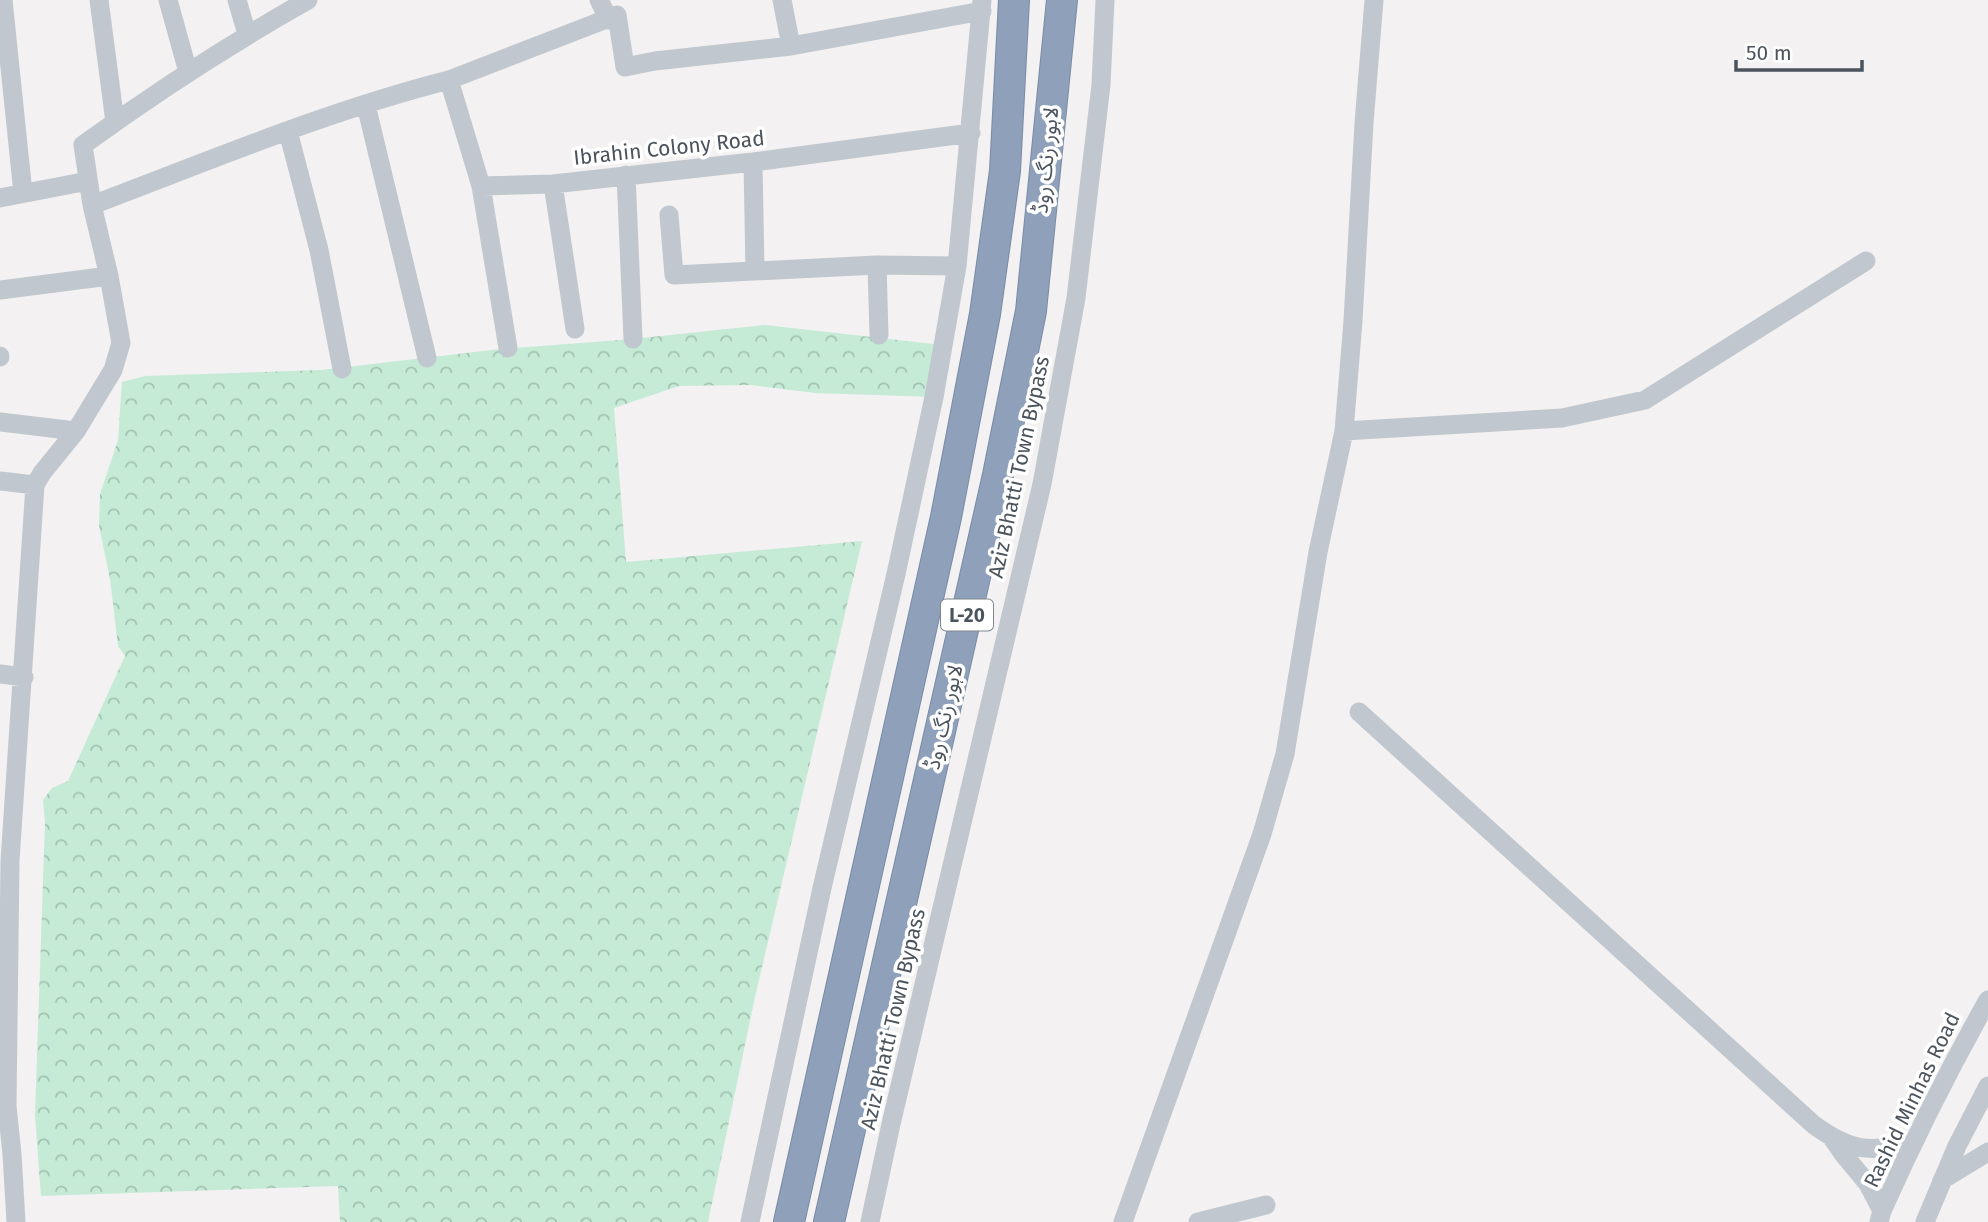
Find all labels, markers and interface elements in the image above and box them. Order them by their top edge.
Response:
scale bar [1736,28,1862,72]
text: 50 m [1746,40,1792,66]
street label: لاہور رنگ روڈ [1027,105,1065,215]
street label: Ibrahin Colony Road [572,125,766,171]
street label: Aziz Bhatti Town Bypass [983,354,1055,580]
road number: L-20 [941,600,993,630]
street label: لاہور رنگ روڈ [919,662,969,772]
street label: Aziz Bhatti Town Bypass [855,906,931,1132]
street label: Rashid Minhas Road [1858,1008,1966,1192]

